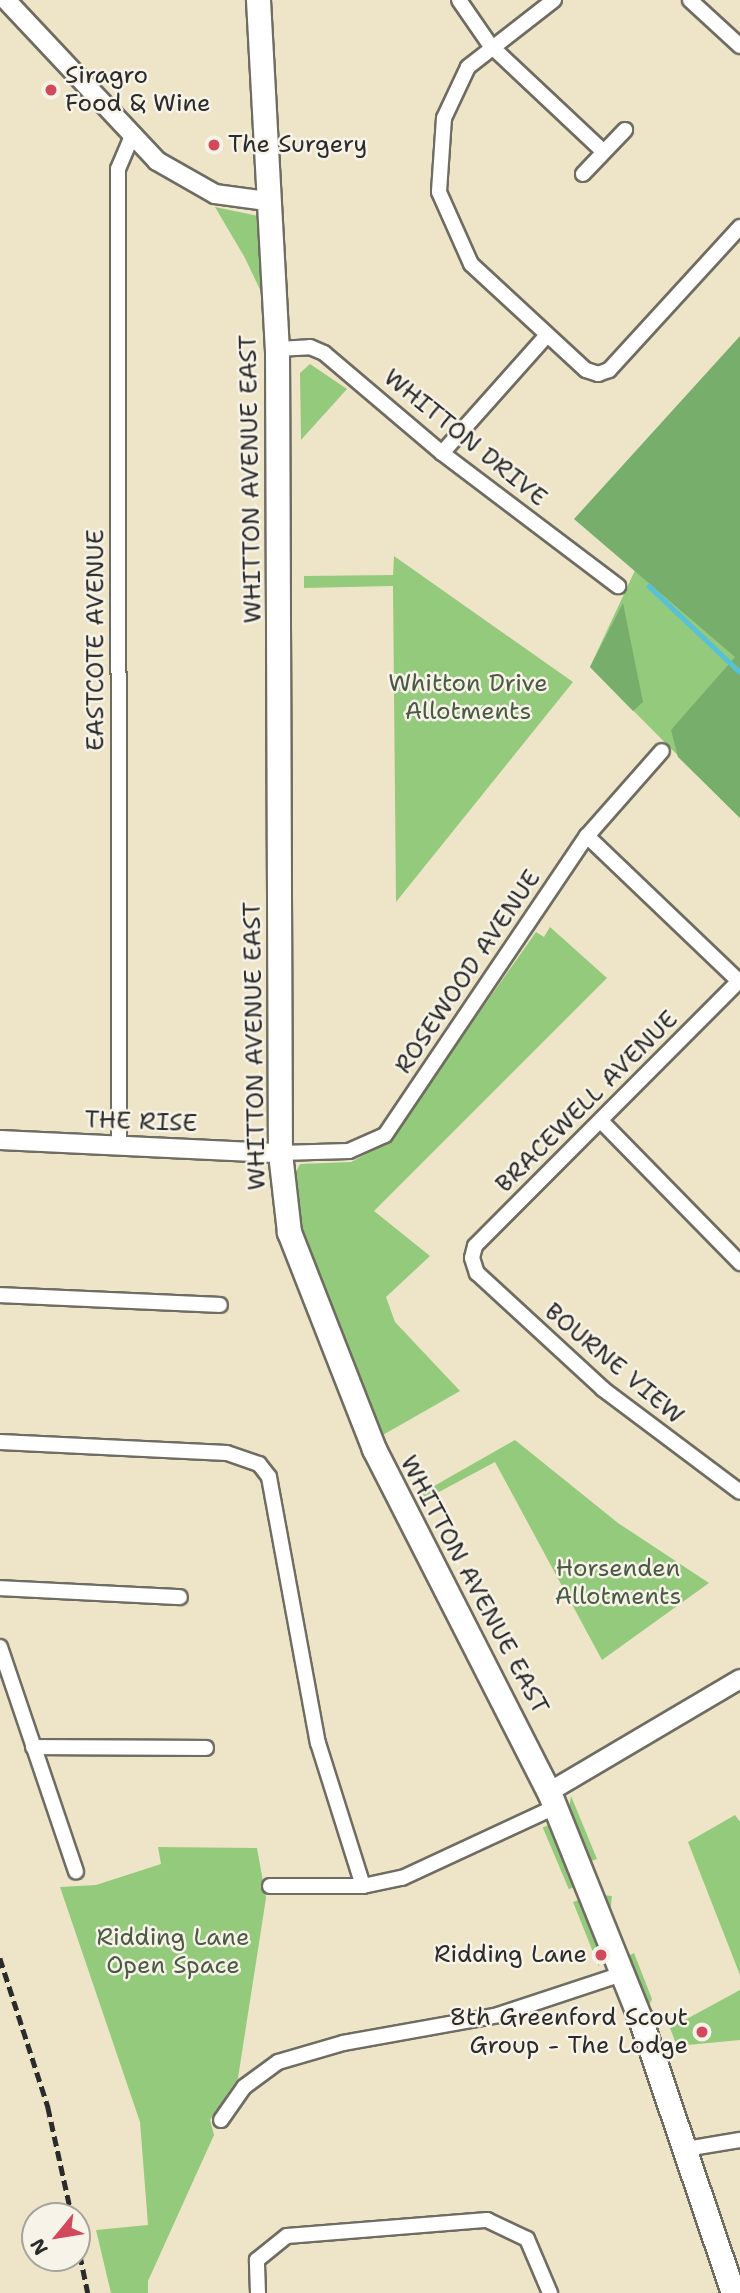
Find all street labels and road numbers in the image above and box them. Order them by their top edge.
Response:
street label: WHITTON AVENUE EAST [234,334,268,624]
street label: WHITTON DRIVE [378,363,552,513]
street label: EASTCOTE AVENUE [82,529,110,751]
street label: ROSEWOOD AVENUE [389,865,547,1079]
street label: WHITTON AVENUE EAST [238,901,272,1191]
street label: BRACEWELL AVENUE [490,1005,684,1199]
street label: THE RISE [84,1106,198,1138]
street label: BOURNE VIEW [539,1297,689,1431]
street label: WHITTON AVENUE EAST [393,1451,555,1719]

